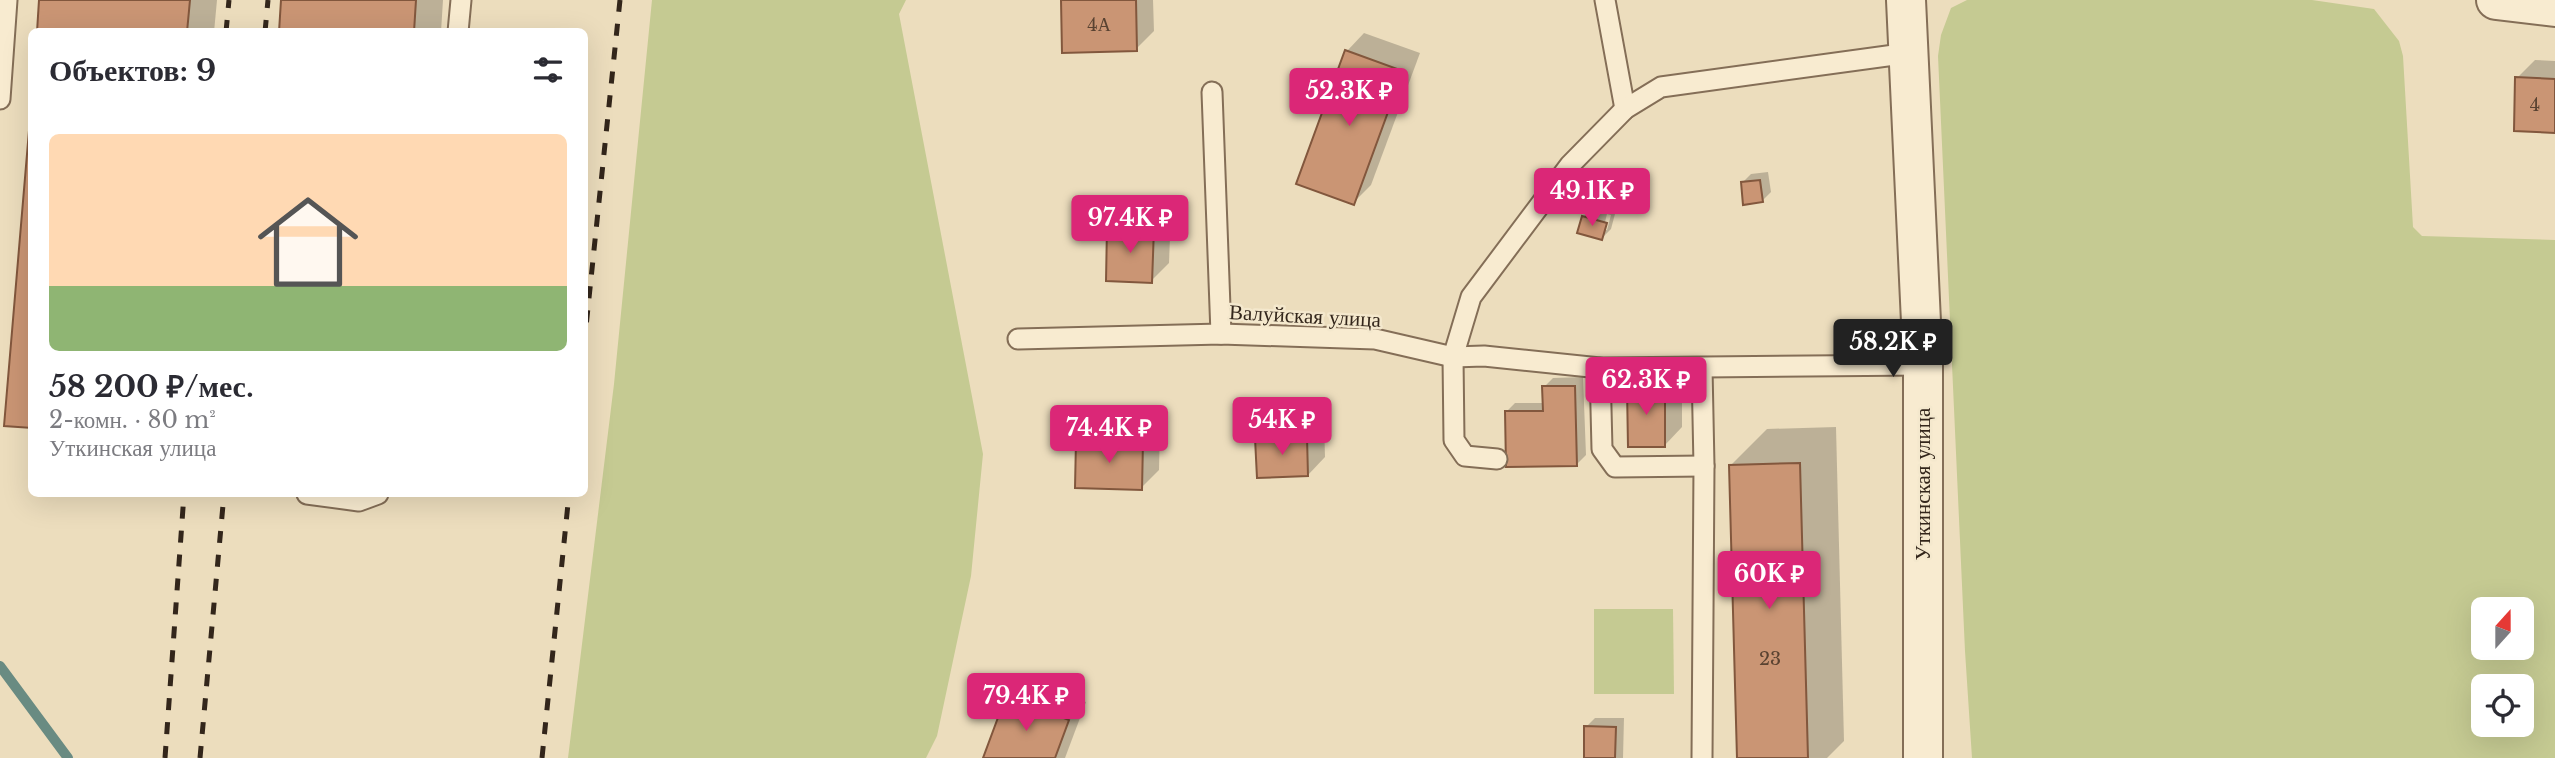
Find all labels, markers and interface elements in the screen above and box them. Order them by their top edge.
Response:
house number: 4А [1087,14,1111,36]
icon: filters [529,51,567,89]
text: Объектов: 9 [49,52,216,89]
pin: 52.3K ₽ [1284,68,1414,128]
text: 52.3K ₽ [1305,77,1393,105]
house number: 4 [2530,94,2540,116]
pin: 49.1K ₽ [1527,168,1657,228]
text: 49.1K ₽ [1550,177,1634,205]
icon: home [245,179,371,305]
pin: 97.4K ₽ [1065,196,1195,255]
text: 97.4K ₽ [1087,204,1173,232]
street label: Валуйская улица [1229,299,1382,333]
pin: 58.2K ₽ [1828,320,1958,379]
text: 58.2K ₽ [1849,328,1937,356]
pin: 62.3K ₽ [1581,358,1711,417]
text: 62.3K ₽ [1602,366,1691,394]
text: 58 200 ₽/мес. [49,368,254,405]
pin: 54K ₽ [1233,398,1331,457]
text: 2-комн. · 80 m² [49,406,216,434]
pin: 74.4K ₽ [1044,406,1174,465]
text: 54K ₽ [1249,406,1315,434]
street label: Уткинская улица [1910,407,1936,560]
text: 74.4K ₽ [1066,414,1152,442]
text: Уткинская улица [49,434,216,462]
pin: 60K ₽ [1720,552,1818,611]
text: 60K ₽ [1734,560,1804,588]
north arrow [2471,597,2534,660]
map controls [2471,597,2534,737]
house number: 23 [1759,648,1781,670]
pin: 79.4K ₽ [961,674,1091,733]
button: locate [2471,674,2534,737]
text: 79.4K ₽ [983,682,1069,710]

